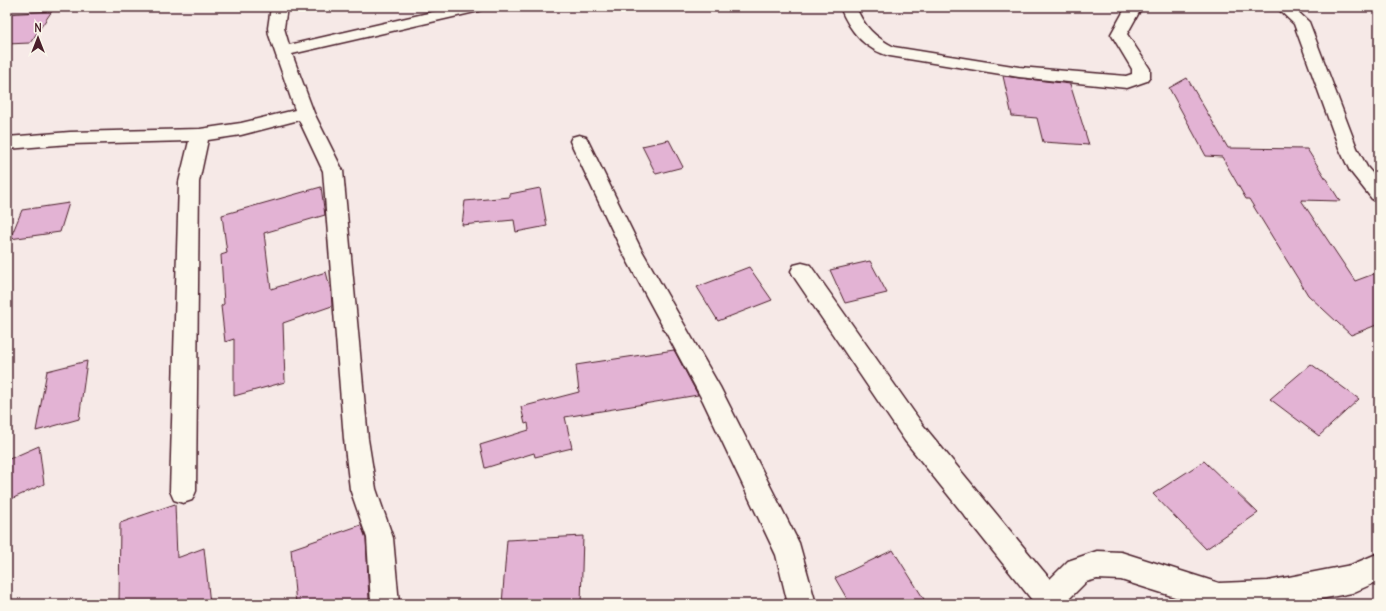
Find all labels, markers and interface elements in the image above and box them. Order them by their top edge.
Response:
north arrow [18,18,58,58]
text: N [34,21,42,35]

